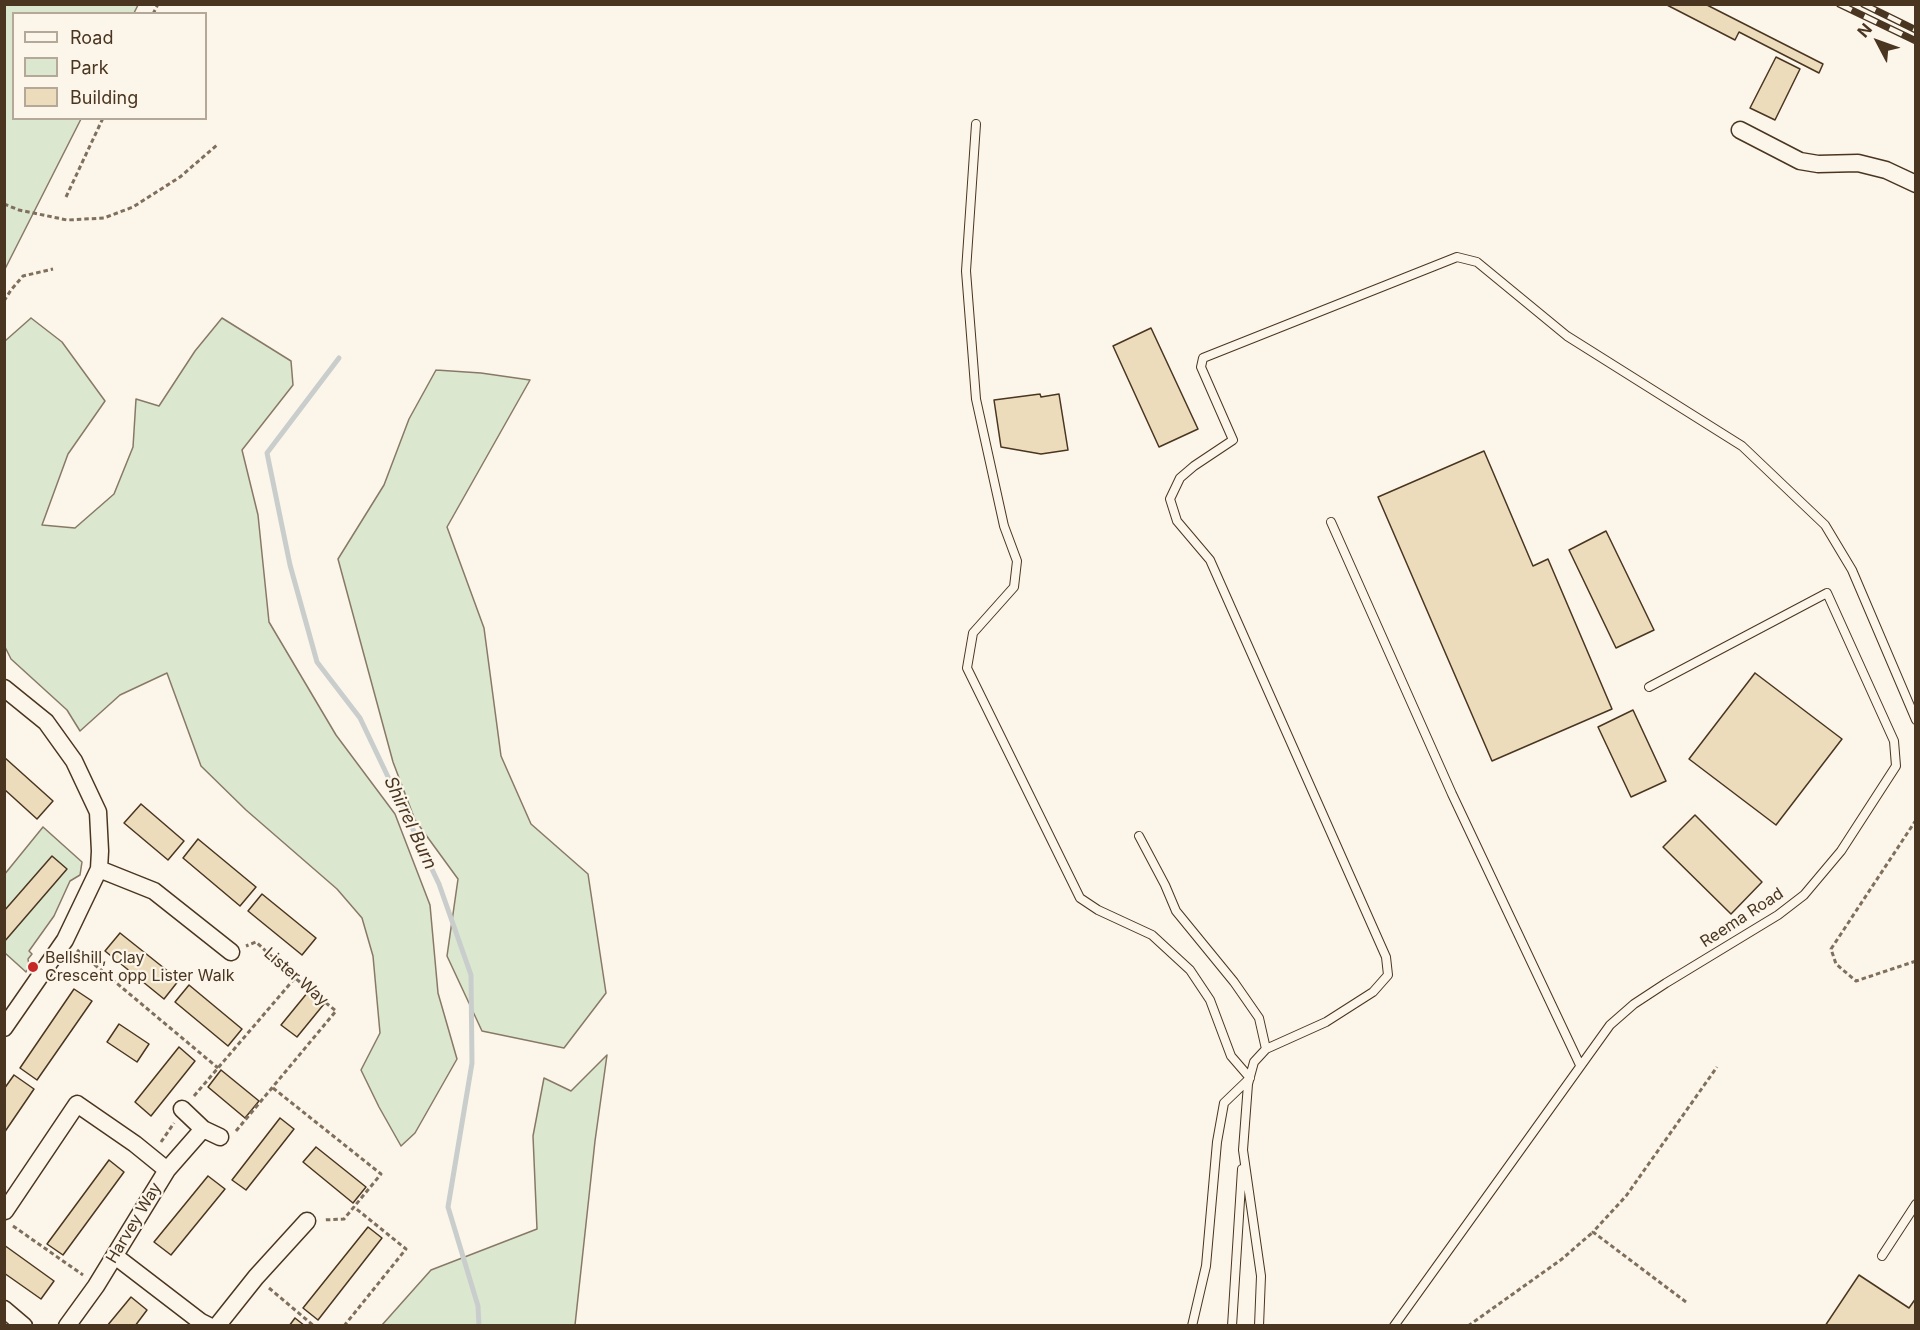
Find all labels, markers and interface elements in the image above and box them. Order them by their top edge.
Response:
legend [12,12,207,120]
north arrow [1848,12,1908,72]
text: N [1853,19,1876,41]
text: Road [70,27,113,48]
text: Park [70,57,109,78]
text: Building [70,87,138,108]
water label: Shirrel Burn [379,773,441,873]
street label: Reema Road [1697,884,1787,952]
street label: Lister Way [260,944,332,1010]
place label: Bellshill, Clay Crescent opp Lister Walk [45,948,234,986]
marker: Bellshill, Clay Crescent opp Lister Walk [26,960,40,974]
street label: Harvey Way [102,1179,166,1267]

